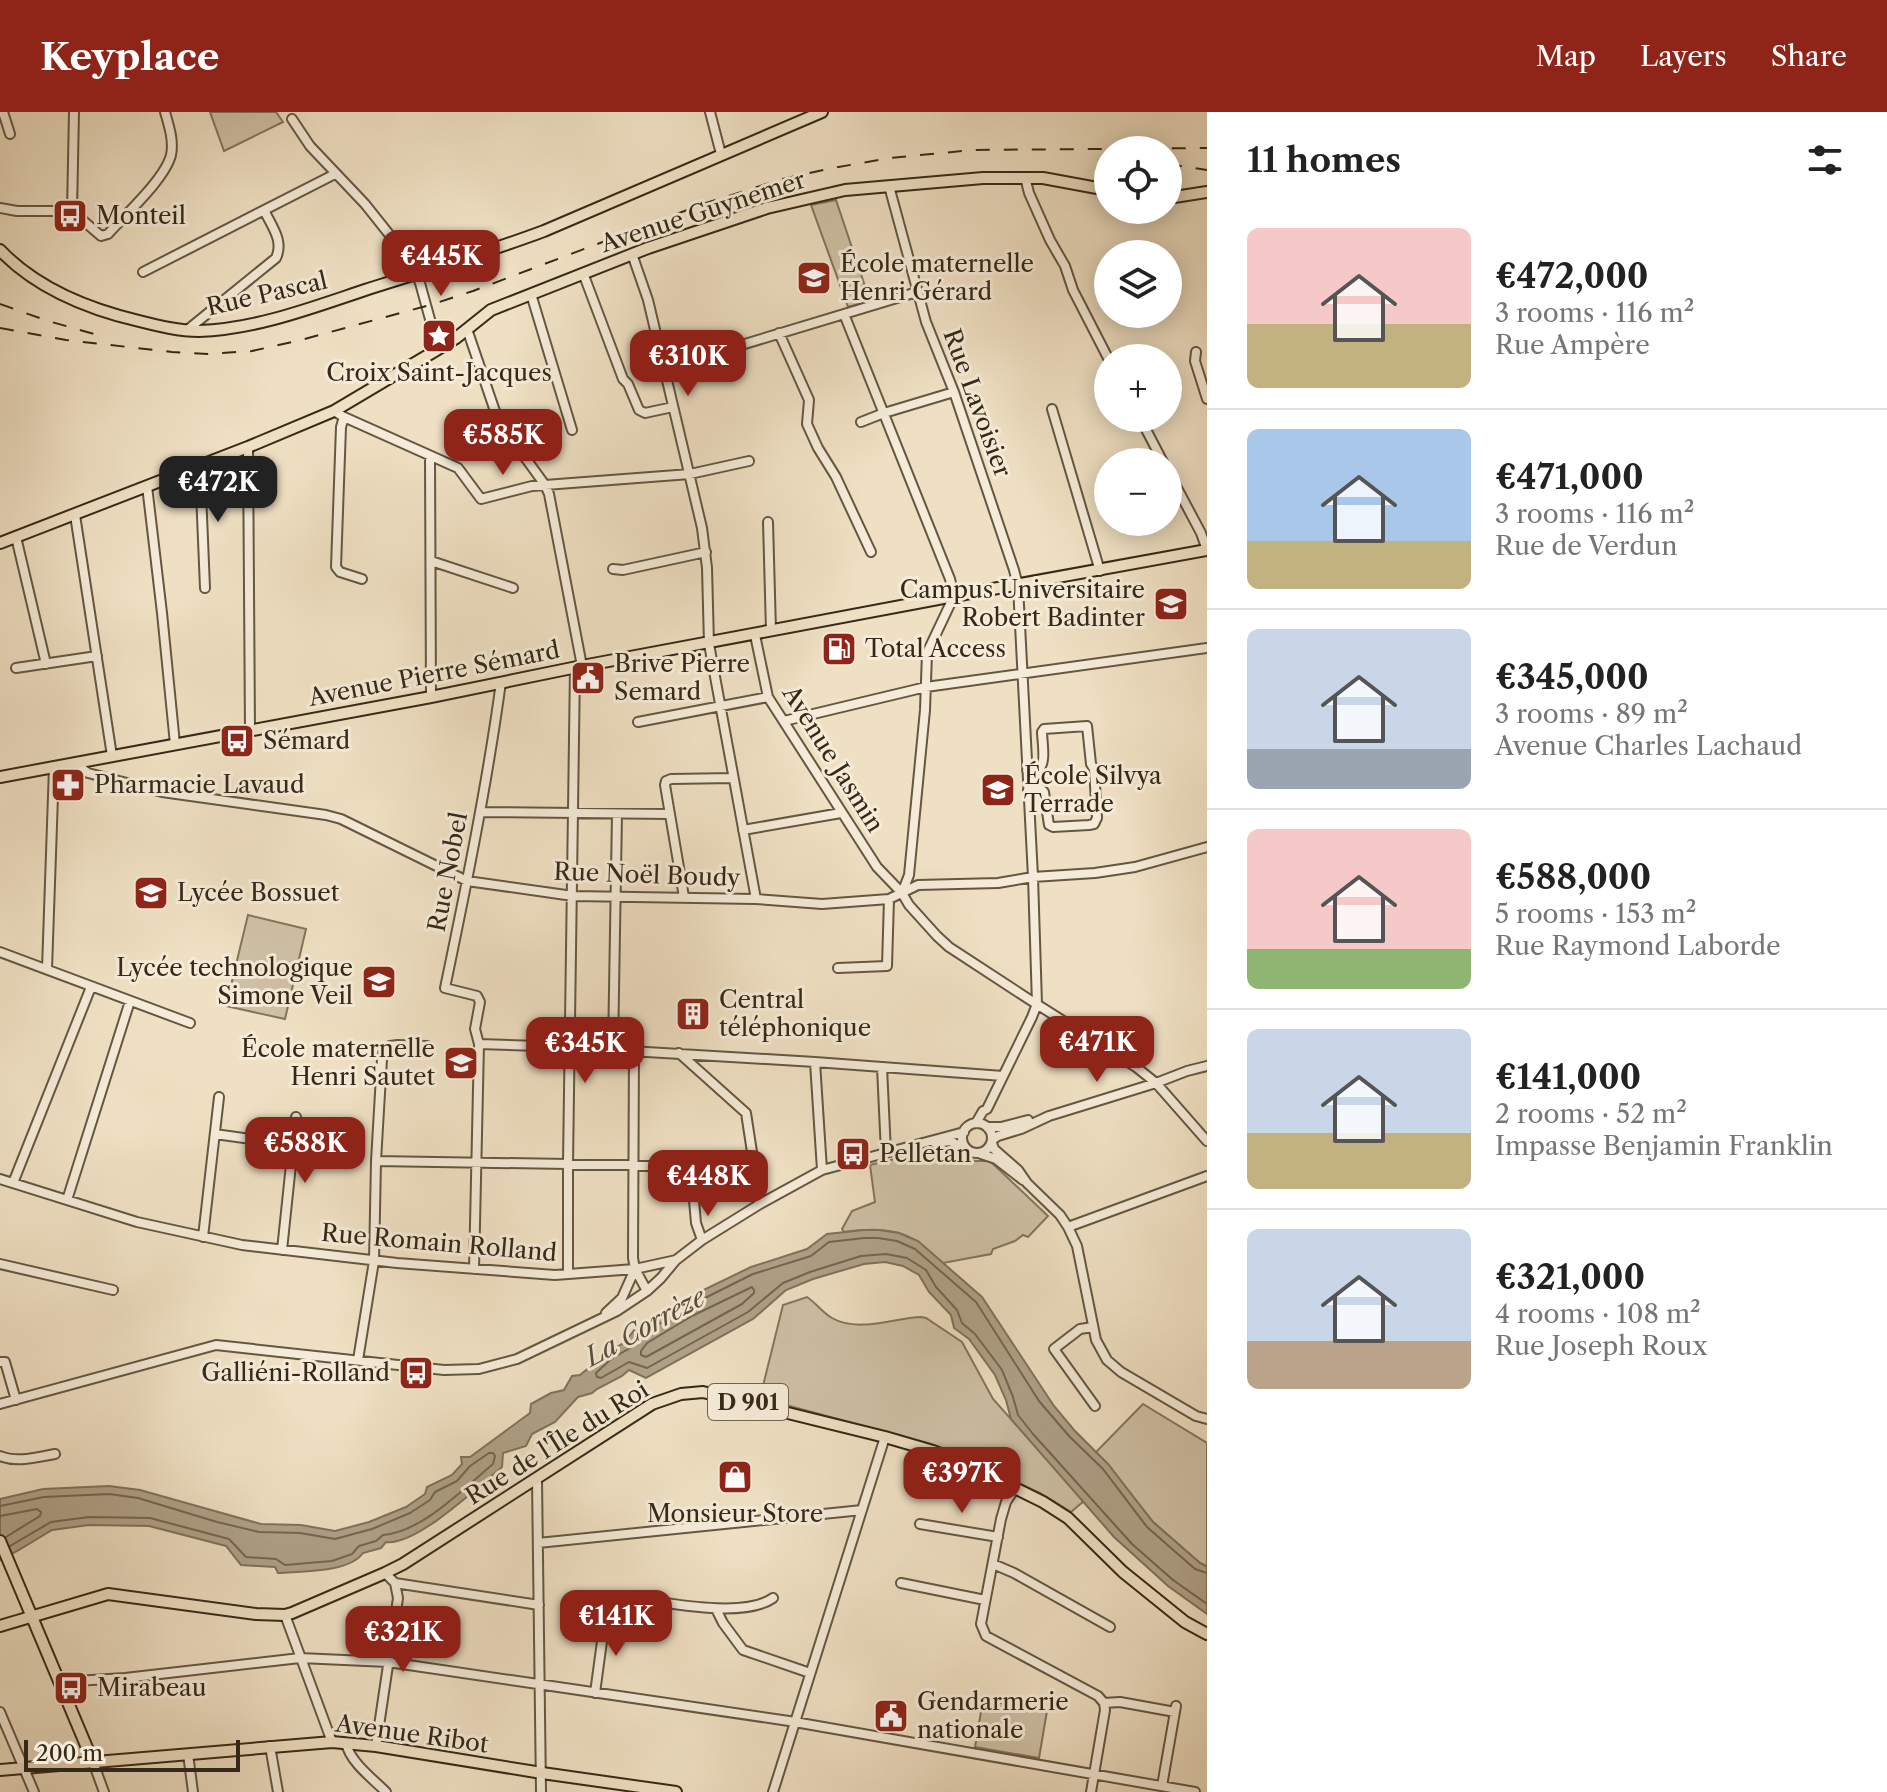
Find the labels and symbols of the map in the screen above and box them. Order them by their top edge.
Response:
street label: Avenue Guynemer [596,165,809,259]
bus stop icon: Monteil [51,197,89,235]
place label: Monteil [96,201,186,230]
pin: €445K [385,230,497,298]
place label: École maternelle Henri Gérard [840,249,1034,306]
school or university icon: École maternelle Henri Gérard [795,259,833,297]
street label: Rue Pascal [204,266,330,321]
place icon: Croix Saint-Jacques [420,317,458,355]
street label: Rue Lavoisier [937,325,1018,481]
pin: €310K [632,330,744,398]
place label: Croix Saint-Jacques [326,358,552,387]
pin: €585K [447,409,559,477]
pin: €472K [162,456,274,524]
place label: Campus Universitaire Robert Badinter [900,575,1145,632]
school or university icon: Campus Universitaire Robert Badinter [1152,585,1190,623]
fuel station icon: Total Access [820,630,858,668]
place label: Total Access [865,634,1006,663]
street label: Avenue Pierre Sémard [305,635,562,712]
place label: Brive Pierre Semard [614,649,750,706]
public building icon: Brive Pierre Semard [569,659,607,697]
street label: Avenue Jasmin [776,679,890,838]
bus stop icon: Sémard [218,722,256,760]
place label: Sémard [263,726,351,755]
place label: École Silvya Terrade [1024,761,1162,818]
pharmacy icon: Pharmacie Lavaud [49,766,87,804]
place label: Pharmacie Lavaud [94,770,305,799]
school or university icon: École Silvya Terrade [979,771,1017,809]
street label: Rue Nobel [422,810,473,934]
street label: Rue Noël Boudy [553,857,742,892]
school or university icon: Lycée Bossuet [132,874,170,912]
place label: Lycée Bossuet [177,878,340,907]
place label: Lycée technologique Simone Veil [116,953,353,1010]
school or university icon: Lycée technologique Simone Veil [360,963,398,1001]
place label: Central téléphonique [719,985,871,1042]
building icon: Central téléphonique [674,995,712,1033]
pin: €471K [1041,1016,1153,1084]
pin: €345K [529,1017,641,1085]
place label: École maternelle Henri Sautet [241,1034,436,1091]
school or university icon: École maternelle Henri Sautet [442,1044,480,1082]
pin: €588K [249,1117,361,1185]
bus stop icon: Pelletan [834,1135,872,1173]
place label: Pelletan [879,1139,972,1168]
pin: €448K [652,1150,764,1218]
street label: Rue Romain Rolland [320,1218,559,1267]
water label: La Corrèze [577,1280,712,1374]
bus stop icon: Galliéni-Rolland [397,1354,435,1392]
place label: Galliéni-Rolland [201,1358,390,1387]
street label: Rue de l'Île du Roi [460,1375,654,1511]
road number: D 901 [708,1384,788,1420]
pin: €397K [906,1447,1018,1515]
shop icon: Monsieur Store [716,1458,754,1496]
place label: Monsieur Store [647,1499,823,1528]
pin: €141K [560,1590,672,1658]
pin: €321K [347,1606,459,1674]
bus stop icon: Mirabeau [52,1669,90,1707]
place label: Mirabeau [97,1673,207,1702]
place label: Gendarmerie nationale [917,1687,1069,1744]
public building icon: Gendarmerie nationale [872,1697,910,1735]
street label: Avenue Ribot [333,1708,491,1759]
scale bar [24,1736,240,1772]

